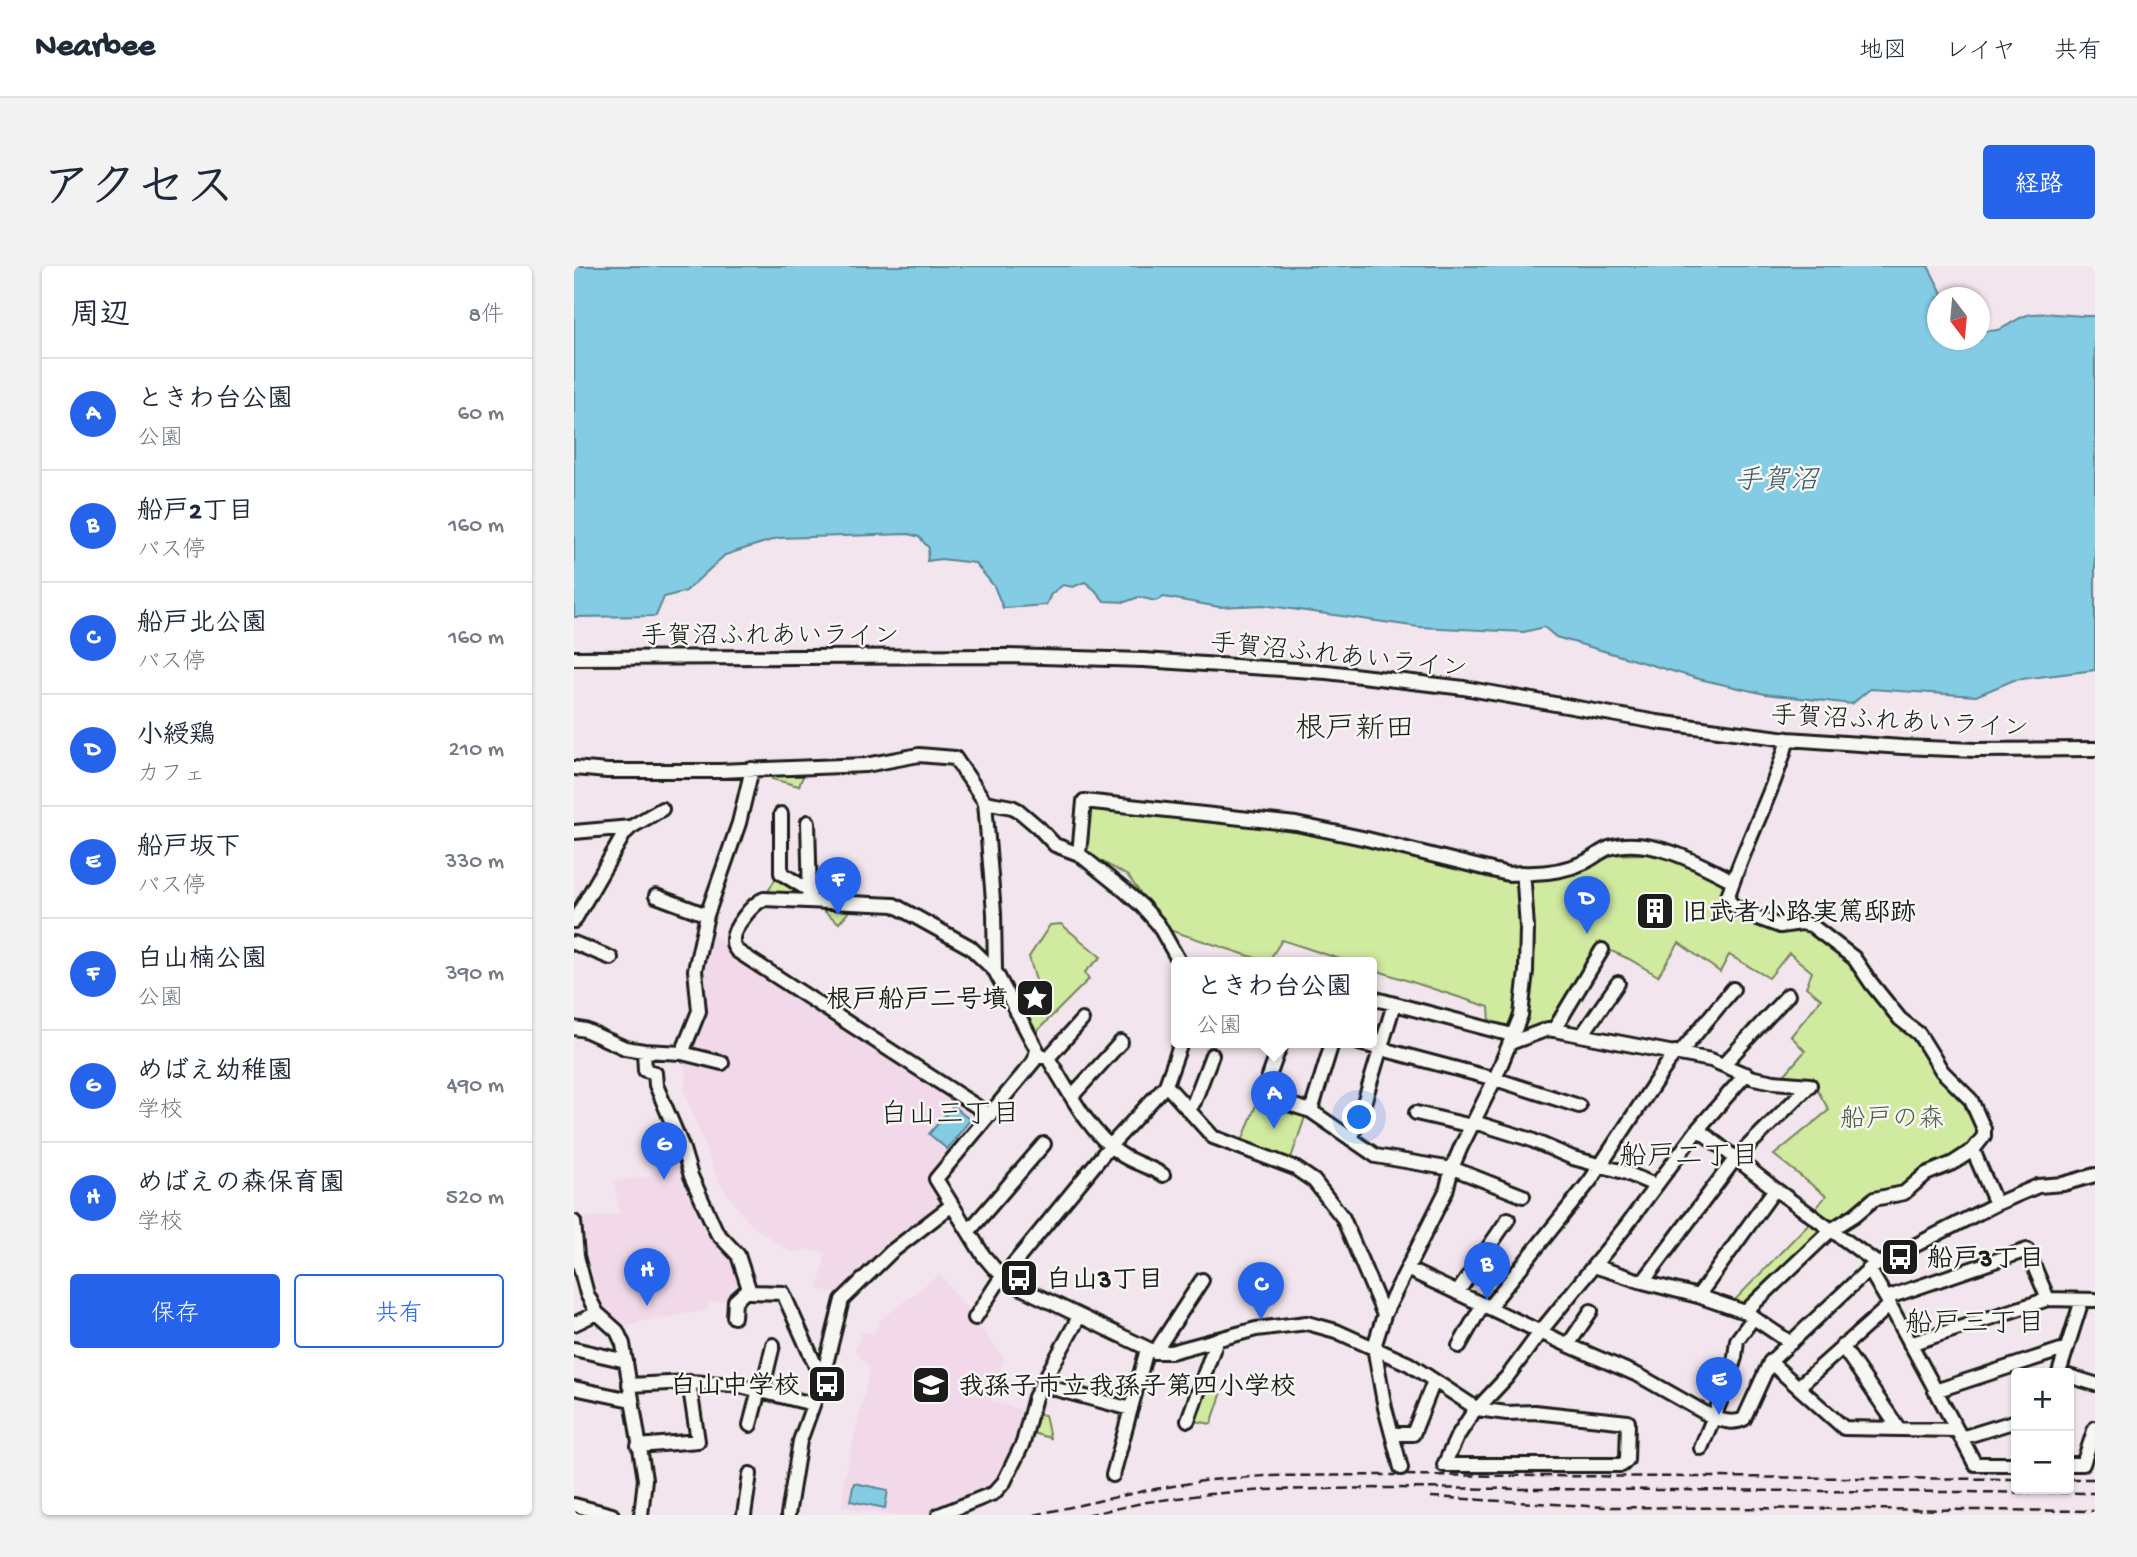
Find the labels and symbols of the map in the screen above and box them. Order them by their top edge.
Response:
north arrow [1927,287,1990,350]
water label: 手賀沼 [1734,465,1820,499]
street label: 手賀沼ふれあいライン [641,622,899,654]
street label: 手賀沼ふれあいライン [1208,629,1469,687]
street label: 手賀沼ふれあいライン [1770,701,2030,747]
district label: 根戸新田 [1295,713,1415,749]
pin: F [815,857,861,915]
pin: D [1564,876,1610,934]
building icon: 旧武者小路実篤邸跡 [1634,890,1676,932]
place label: 旧武者小路実篤邸跡 [1682,898,1916,931]
place icon: 根戸船戸二号墳 [1014,977,1056,1019]
place label: 根戸船戸二号墳 [826,985,1008,1018]
pin: A [1251,1071,1297,1129]
district label: 白山三丁目 [880,1099,1020,1133]
your location [1342,1100,1376,1134]
park label: 船戸の森 [1840,1104,1944,1137]
pin: G [641,1122,687,1180]
district label: 船戸二丁目 [1619,1141,1759,1175]
bus stop icon: 船戸3丁目 [1879,1236,1921,1278]
pin: B [1464,1242,1510,1300]
place label: 船戸3丁目 [1927,1244,2045,1277]
pin: H [624,1248,670,1306]
bus stop icon: 白山3丁目 [998,1257,1040,1299]
pin: C [1238,1262,1284,1320]
place label: 白山3丁目 [1046,1265,1164,1298]
district label: 船戸三丁目 [1905,1308,2045,1342]
pin: E [1696,1357,1742,1415]
bus stop icon: 白山中学校 [806,1363,848,1405]
school or university icon: 我孫子市立我孫子第四小学校 [910,1364,952,1406]
place label: 白山中学校 [670,1371,800,1404]
place label: 我孫子市立我孫子第四小学校 [958,1372,1296,1405]

